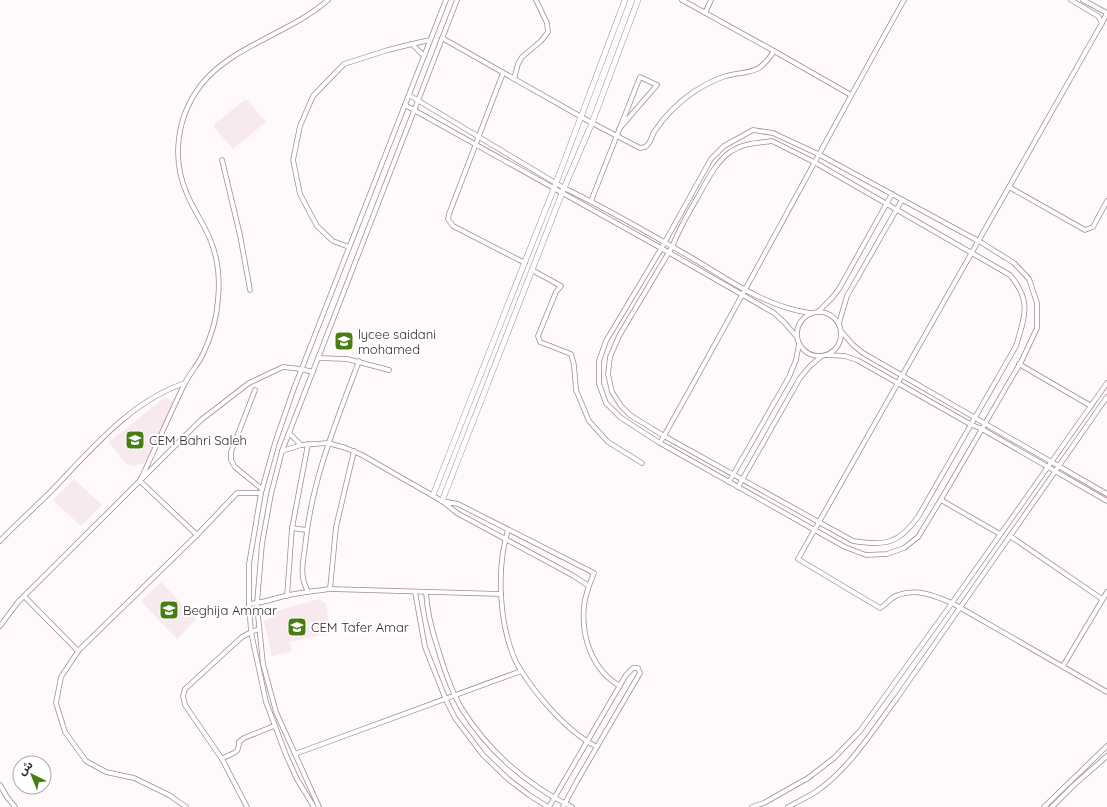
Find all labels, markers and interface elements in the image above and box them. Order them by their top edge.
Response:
place label: lycee saidani mohamed [358,326,436,357]
school or university icon: lycee saidani mohamed [333,330,355,352]
school or university icon: CEM Bahri Saleh [124,429,146,451]
place label: CEM Bahri Saleh [149,432,247,448]
school or university icon: Beghija Ammar [158,599,180,621]
place label: Beghija Ammar [183,602,277,618]
school or university icon: CEM Tafer Amar [286,616,308,638]
place label: CEM Tafer Amar [311,619,409,635]
north arrow [12,755,52,795]
text: ش [15,757,35,778]

